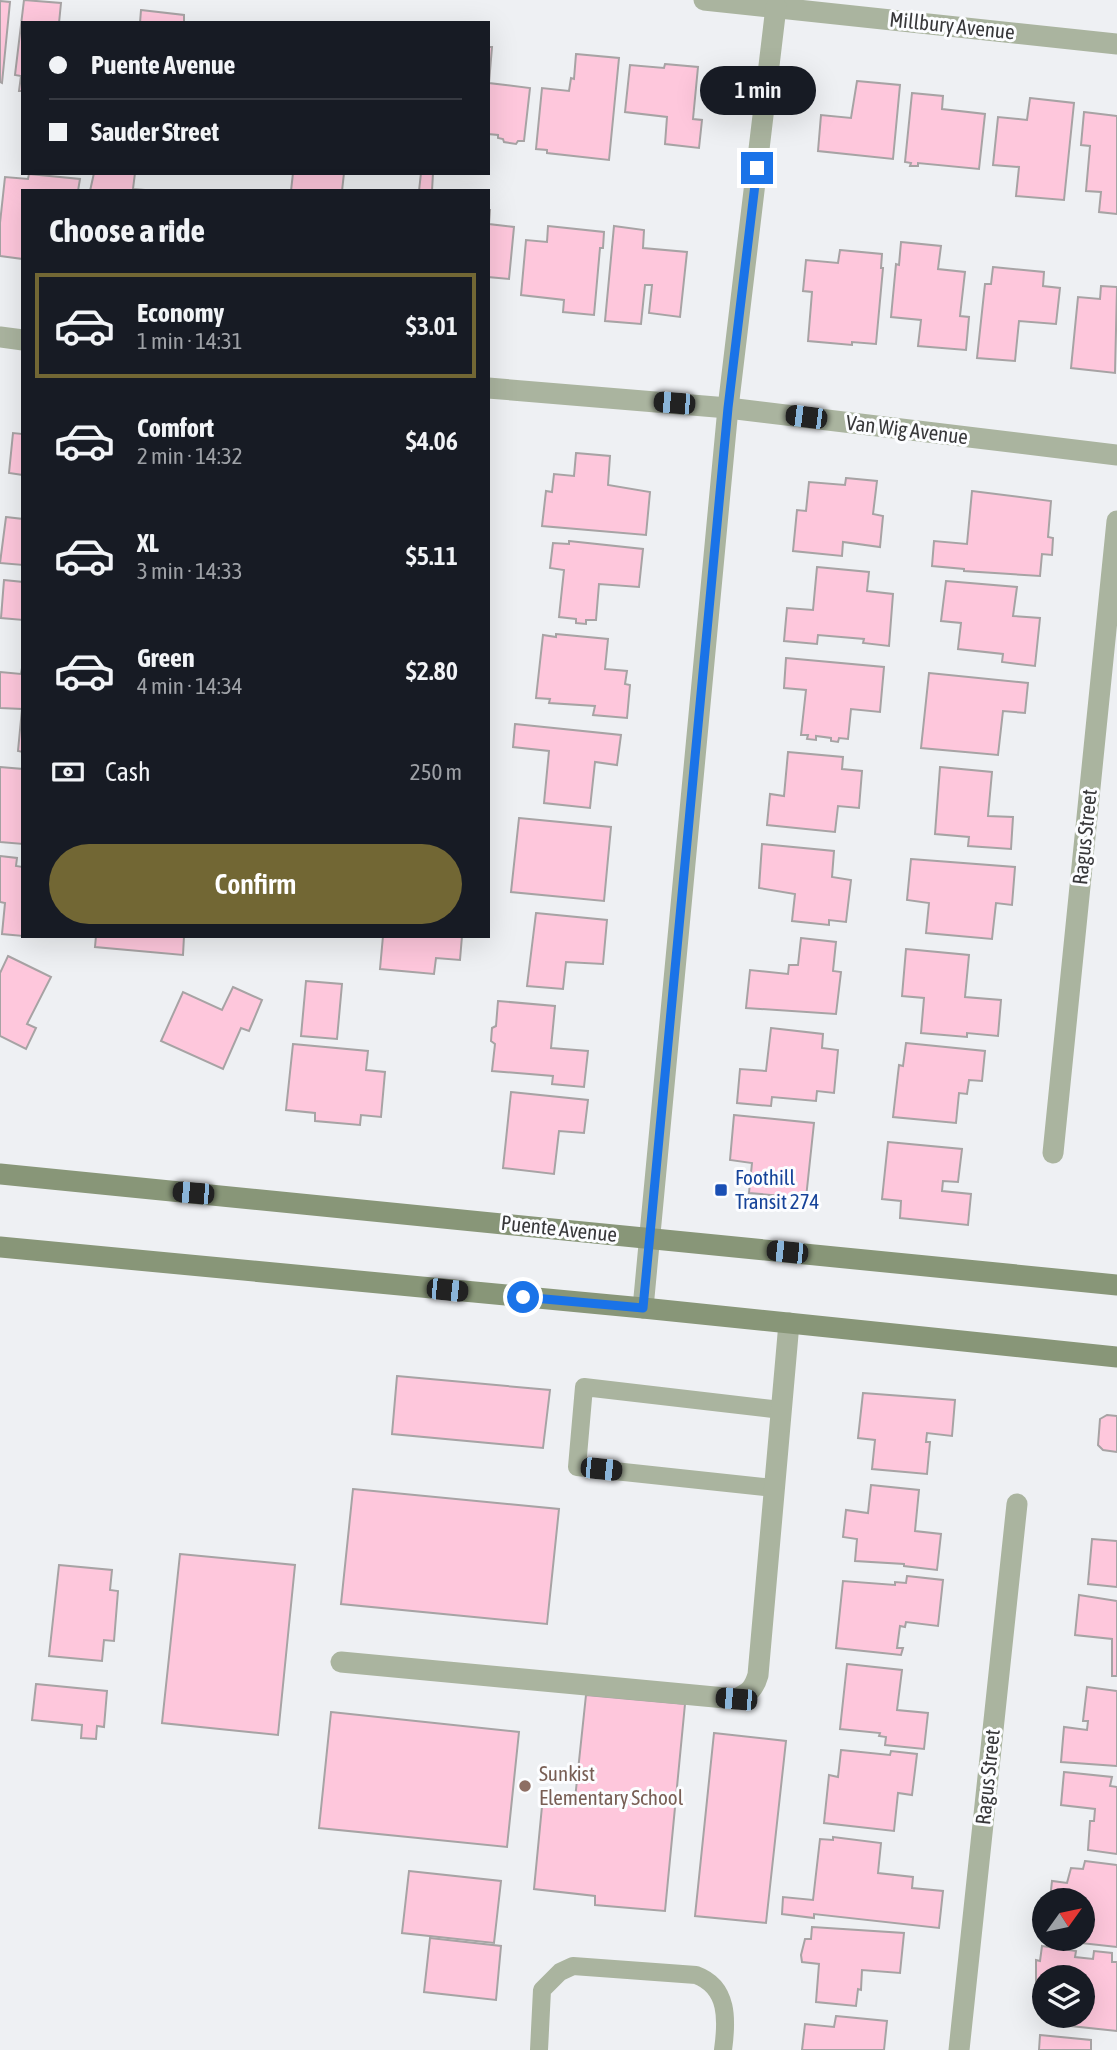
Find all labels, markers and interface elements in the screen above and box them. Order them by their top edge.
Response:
street label: Millbury Avenue [888,6,1016,44]
text: Puente Avenue [91,50,235,80]
callout: 1 min [699,66,815,116]
text: 1 min [735,77,781,103]
text: Sauder Street [91,117,219,147]
route end [741,152,773,184]
text: Choose a ride [49,212,205,249]
icon: car [53,294,116,357]
text: Economy [137,298,224,328]
text: $3.01 [406,311,458,341]
text: 1 min · 14:31 [137,328,243,354]
car [653,391,696,415]
car [784,404,829,430]
icon: car [53,409,116,472]
street label: Van Wig Avenue [845,410,969,448]
text: Comfort [137,413,214,443]
text: $4.06 [406,426,458,456]
text: 2 min · 14:32 [137,443,243,469]
icon: car [53,524,116,587]
text: XL [137,528,159,558]
text: $5.11 [406,541,458,571]
text: 3 min · 14:33 [137,558,243,584]
icon: car [53,639,116,702]
text: Green [137,643,195,673]
text: $2.80 [406,656,458,686]
text: 4 min · 14:34 [137,673,243,699]
icon: cash [49,753,87,791]
text: Cash [105,757,151,787]
text: 250 m [410,759,462,785]
street label: Ragus Street [1067,788,1101,886]
button: Confirm [49,844,462,924]
place label: Foothill Transit 274 [735,1165,820,1213]
car [172,1181,215,1205]
marker: Foothill Transit 274 [713,1182,729,1198]
street label: Puente Avenue [500,1210,618,1246]
car [766,1239,809,1265]
car [426,1277,469,1303]
route start [507,1281,539,1313]
car [580,1456,623,1482]
car [715,1687,758,1711]
street label: Ragus Street [970,1728,1004,1826]
place label: Sunkist Elementary School [539,1761,684,1809]
marker: Sunkist Elementary School [517,1778,533,1794]
north arrow [1032,1888,1096,1951]
map controls [1032,1888,1095,2028]
button: layers [1032,1965,1095,2028]

